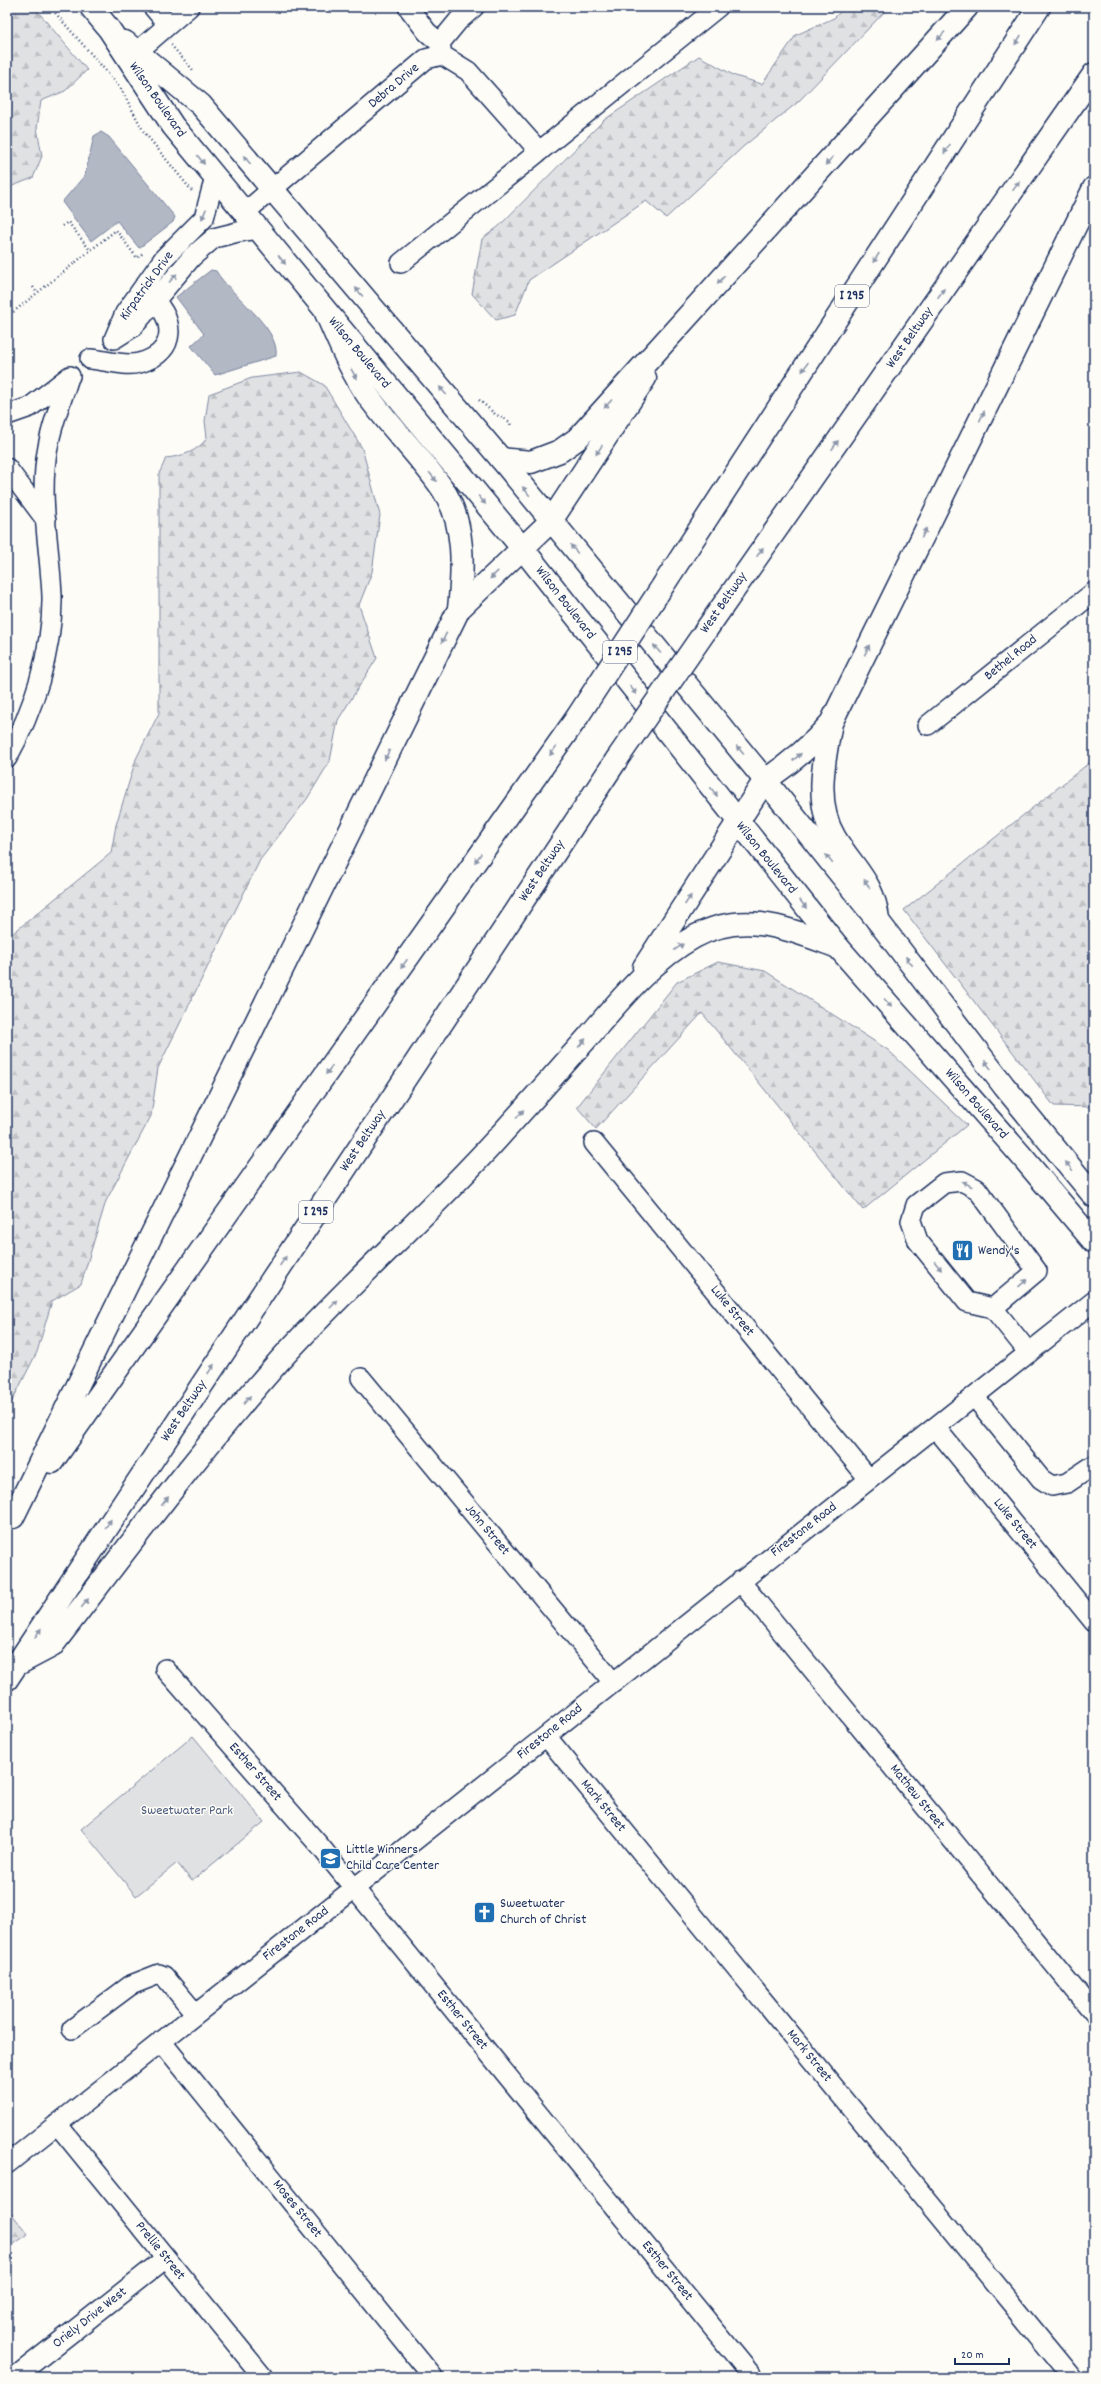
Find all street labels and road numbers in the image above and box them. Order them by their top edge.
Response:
street label: Wilson Boulevard [123,58,191,142]
street label: Debra Drive [364,59,424,113]
street label: Kirpatrick Drive [115,247,179,325]
road number: I 295 [835,285,869,307]
street label: West Beltway [881,303,939,373]
street label: Wilson Boulevard [323,313,395,393]
street label: Wilson Boulevard [530,562,600,644]
street label: West Beltway [695,568,753,638]
street label: Bethel Road [980,630,1042,686]
road number: I 295 [603,641,637,663]
street label: Wilson Boulevard [730,817,802,899]
street label: West Beltway [514,836,570,906]
street label: Wilson Boulevard [939,1064,1013,1144]
street label: West Beltway [335,1106,391,1176]
road number: I 295 [299,1201,333,1223]
street label: Luke Street [705,1281,759,1341]
street label: West Beltway [156,1376,212,1446]
street label: Luke Street [988,1494,1042,1554]
street label: Firestone Road [767,1498,841,1562]
street label: John Street [460,1500,514,1560]
street label: Firestone Road [513,1699,587,1765]
street label: Esther Street [224,1738,286,1806]
street label: Mathew Street [884,1760,950,1834]
street label: Mark Street [575,1775,631,1837]
street label: Firestone Road [259,1902,333,1966]
street label: Esther Street [431,1986,493,2054]
street label: Mark Street [781,2025,837,2087]
street label: Moses Street [267,2176,327,2242]
street label: Prellie Street [130,2217,190,2285]
street label: Esther Street [636,2237,698,2305]
street label: Oriely Drive West [49,2283,131,2353]

